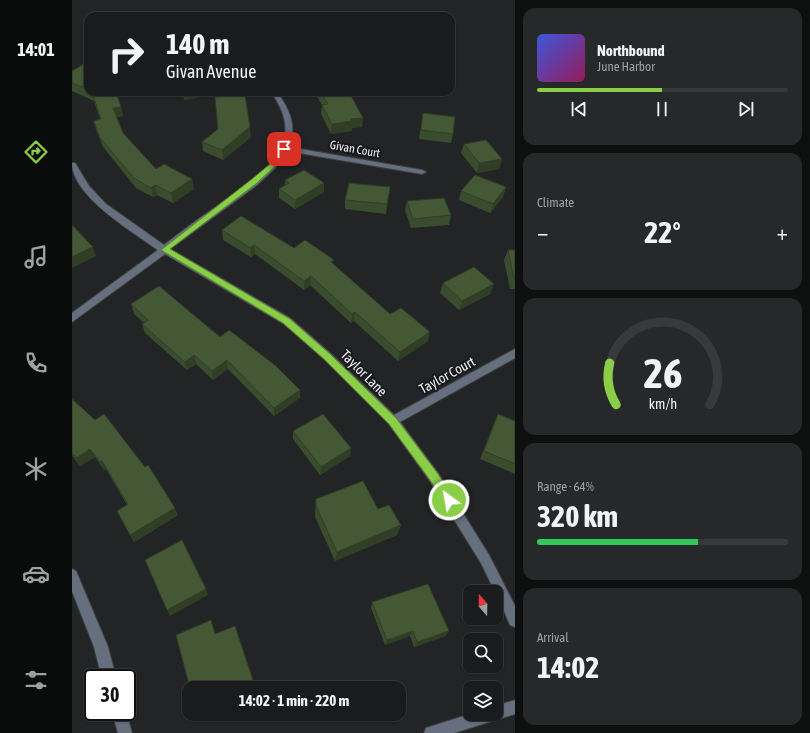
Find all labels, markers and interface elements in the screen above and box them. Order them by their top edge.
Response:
icon: right [100,28,152,80]
text: 140 m [166,28,229,60]
text: 14:01 [17,39,55,60]
text: Northbound [597,42,665,59]
text: June Harbor [597,59,655,74]
text: Givan Avenue [166,61,256,82]
icon: previous [568,98,590,120]
icon: pause [651,98,673,120]
icon: next [735,98,757,120]
pin [267,132,301,166]
icon: directions [22,138,50,166]
icon: arrive [273,138,295,160]
street label: Givan Court [329,138,382,160]
text: Climate [537,195,574,210]
text: 22° [644,215,681,249]
text: − [537,219,548,245]
text: + [777,219,788,245]
icon: music [22,243,50,271]
street label: Taylor Lane [338,347,390,399]
text: 26 [643,348,682,396]
icon: phone [22,349,50,377]
street label: Taylor Court [416,353,478,397]
text: km/h [648,395,677,411]
icon: climate [22,455,50,483]
position arrow [428,479,470,521]
text: Range · 64% [537,479,594,494]
text: 320 km [537,499,618,533]
icon: car [22,560,50,588]
north arrow [463,585,503,625]
map controls [463,585,503,721]
text: Arrival [537,630,569,645]
button: search [463,633,503,673]
text: 14:02 [537,650,599,684]
icon: filters [22,666,50,694]
speed limit sign: 30 [84,669,136,721]
button: layers [463,681,503,721]
text: 14:02 · 1 min · 220 m [239,692,349,709]

